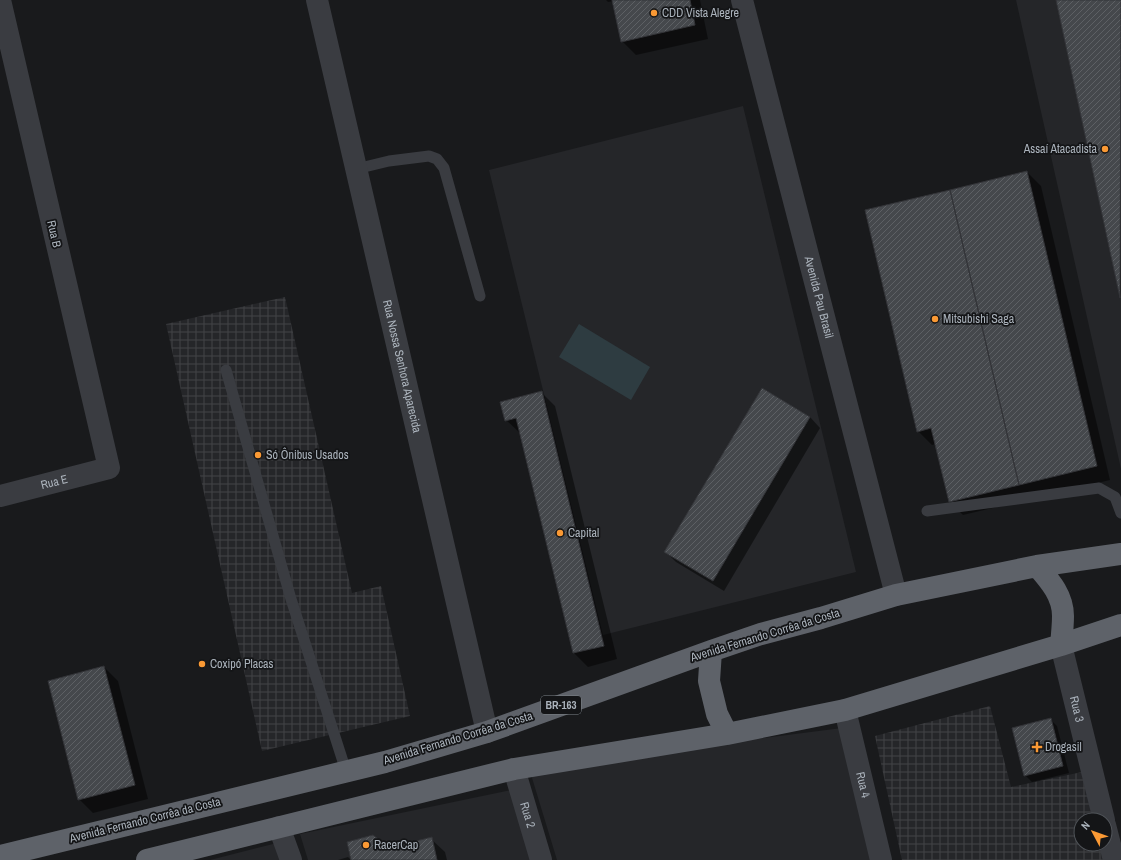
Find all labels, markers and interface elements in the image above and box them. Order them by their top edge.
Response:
place label: CDD Vista Alegre [662,5,739,21]
marker: CDD Vista Alegre [649,8,659,18]
place label: Assaí Atacadista [1023,141,1098,157]
marker: Assaí Atacadista [1100,144,1110,154]
street label: Rua B [43,219,65,250]
street label: Avenida Pau Brasil [800,253,837,340]
street label: Rua Nossa Senhora Aparecida [379,298,425,435]
place label: Mitsubishi Saga [943,311,1015,327]
marker: Mitsubishi Saga [930,314,940,324]
place label: Só Ônibus Usados [266,447,349,463]
marker: Só Ônibus Usados [253,450,263,460]
street label: Rua E [39,471,70,493]
place label: Capital [568,525,599,541]
marker: Capital [555,528,565,538]
street label: Avenida Fernando Corrêa da Costa [687,605,842,666]
place label: Coxipó Placas [210,656,274,672]
marker: Coxipó Placas [197,659,207,669]
street label: Rua 3 [1066,694,1088,724]
road number: BR-163 [541,696,581,714]
street label: Avenida Fernando Corrêa da Costa [380,708,535,769]
place label: Drogasil [1045,739,1082,755]
marker: Drogasil [1032,742,1042,752]
street label: Rua 4 [852,770,874,800]
street label: Avenida Fernando Corrêa da Costa [67,793,223,847]
street label: Rua 2 [516,800,539,830]
north arrow [1073,812,1113,852]
text: N [1078,818,1093,832]
place label: RacerCap [374,837,418,853]
marker: RacerCap [361,840,371,850]

